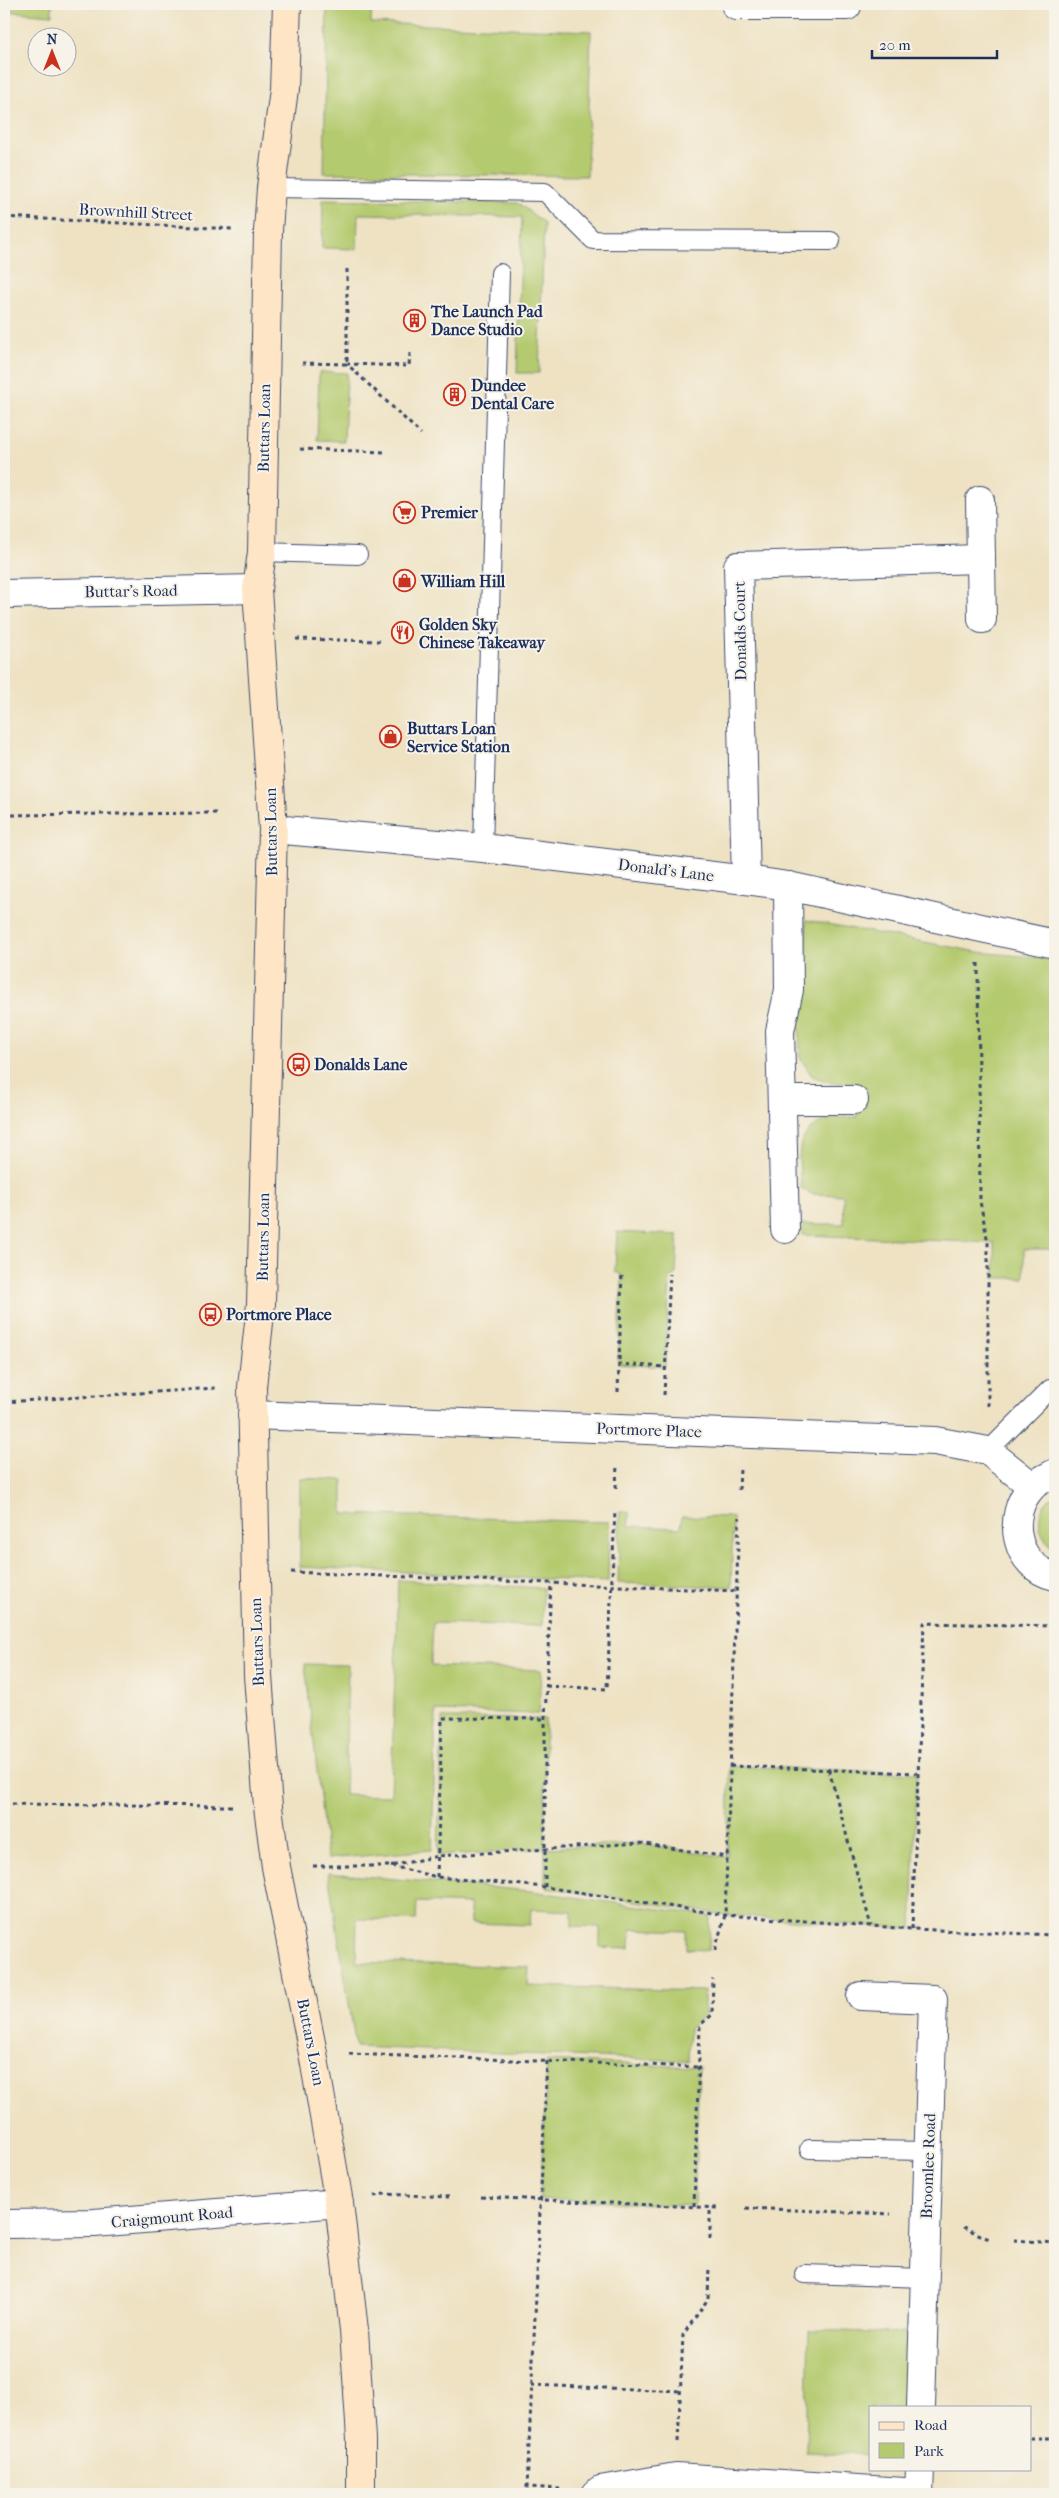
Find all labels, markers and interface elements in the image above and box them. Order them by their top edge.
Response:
north arrow [28,28,78,78]
scale bar [872,28,996,60]
text: N [47,31,58,48]
text: 20 m [879,36,911,54]
street label: Brownhill Street [78,200,194,224]
place label: The Launch Pad Dance Studio [430,302,544,339]
building icon: The Launch Pad Dance Studio [403,308,427,332]
place label: Dundee Dental Care [471,376,554,413]
building icon: Dundee Dental Care [443,382,467,406]
street label: Buttars Loan [254,383,274,473]
supermarket icon: Premier [393,500,417,524]
place label: Premier [421,503,479,522]
shop icon: William Hill [393,569,417,593]
place label: William Hill [420,572,506,591]
street label: Buttar's Road [84,581,178,601]
street label: Donalds Court [730,581,750,681]
place label: Golden Sky Chinese Takeaway [419,615,547,653]
restaurant icon: Golden Sky Chinese Takeaway [391,621,415,645]
place label: Buttars Loan Service Station [407,719,511,756]
shop icon: Buttars Loan Service Station [379,725,403,749]
street label: Buttars Loan [261,787,281,877]
street label: Donald's Lane [617,855,715,885]
bus stop icon: Donalds Lane [286,1052,310,1076]
place label: Donalds Lane [314,1055,408,1074]
street label: Buttars Loan [253,1192,273,1282]
bus stop icon: Portmore Place [198,1302,222,1326]
place label: Portmore Place [226,1305,332,1324]
street label: Portmore Place [596,1419,702,1441]
street label: Buttars Loan [246,1597,268,1687]
street label: Buttars Loan [293,1997,329,2088]
street label: Broomlee Road [917,2113,939,2219]
street label: Craigmount Road [110,2202,234,2232]
legend [869,2406,1032,2470]
text: Road [914,2416,948,2434]
text: Park [914,2442,944,2460]

